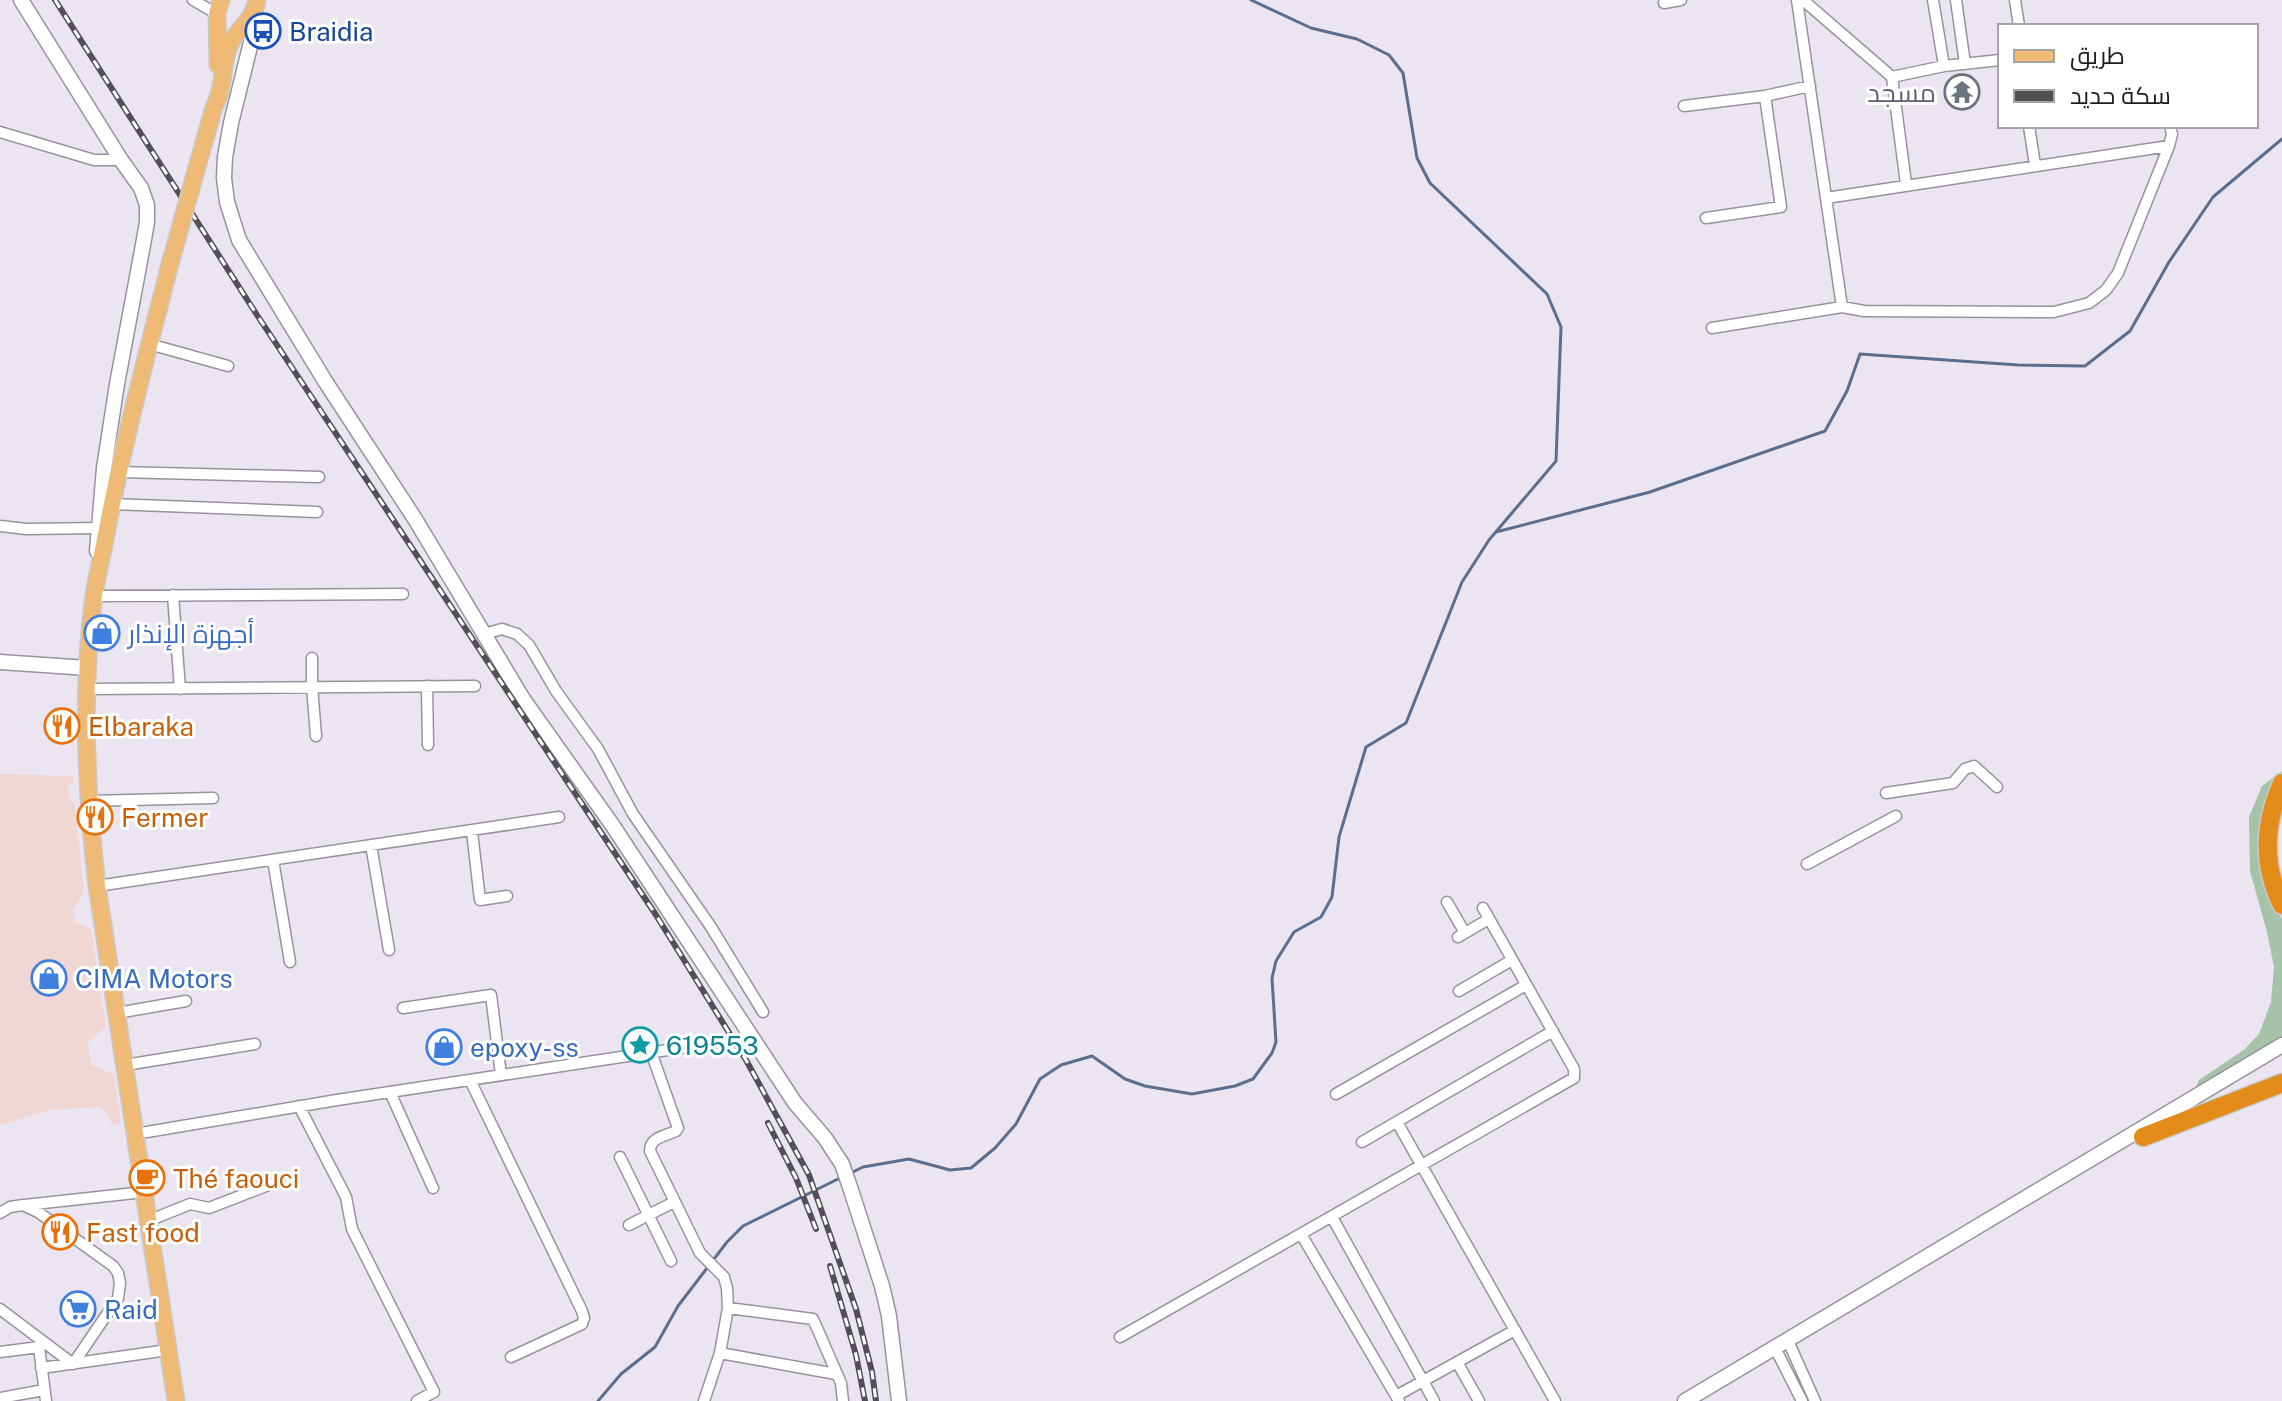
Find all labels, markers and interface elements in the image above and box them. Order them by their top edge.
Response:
bus stop icon: Braidia [244,12,282,50]
place label: Braidia [289,16,373,47]
legend [1998,24,2258,128]
text: طريق [2070,41,2125,71]
temple icon: مسجد [1943,73,1981,111]
place label: مسجد [1867,77,1936,108]
text: سكة حديد [2070,81,2171,109]
shop icon: أجهزة الإنذار [83,614,121,652]
place label: أجهزة الإنذار [126,617,254,651]
restaurant icon: Elbaraka [43,707,81,745]
place label: Elbaraka [88,711,194,742]
restaurant icon: Fermer [76,798,114,836]
place label: Fermer [121,802,208,833]
shop icon: CIMA Motors [30,959,68,997]
place label: CIMA Motors [75,963,233,994]
place icon: 619553 [621,1026,659,1064]
shop icon: epoxy-ss [425,1028,463,1066]
place label: 619553 [666,1030,759,1061]
place label: epoxy-ss [470,1032,579,1063]
cafe icon: Thé faouci [128,1159,166,1197]
place label: Thé faouci [173,1163,299,1194]
restaurant icon: Fast food [41,1213,79,1251]
place label: Fast food [86,1217,200,1248]
supermarket icon: Raid [59,1290,97,1328]
place label: Raid [104,1294,158,1325]

